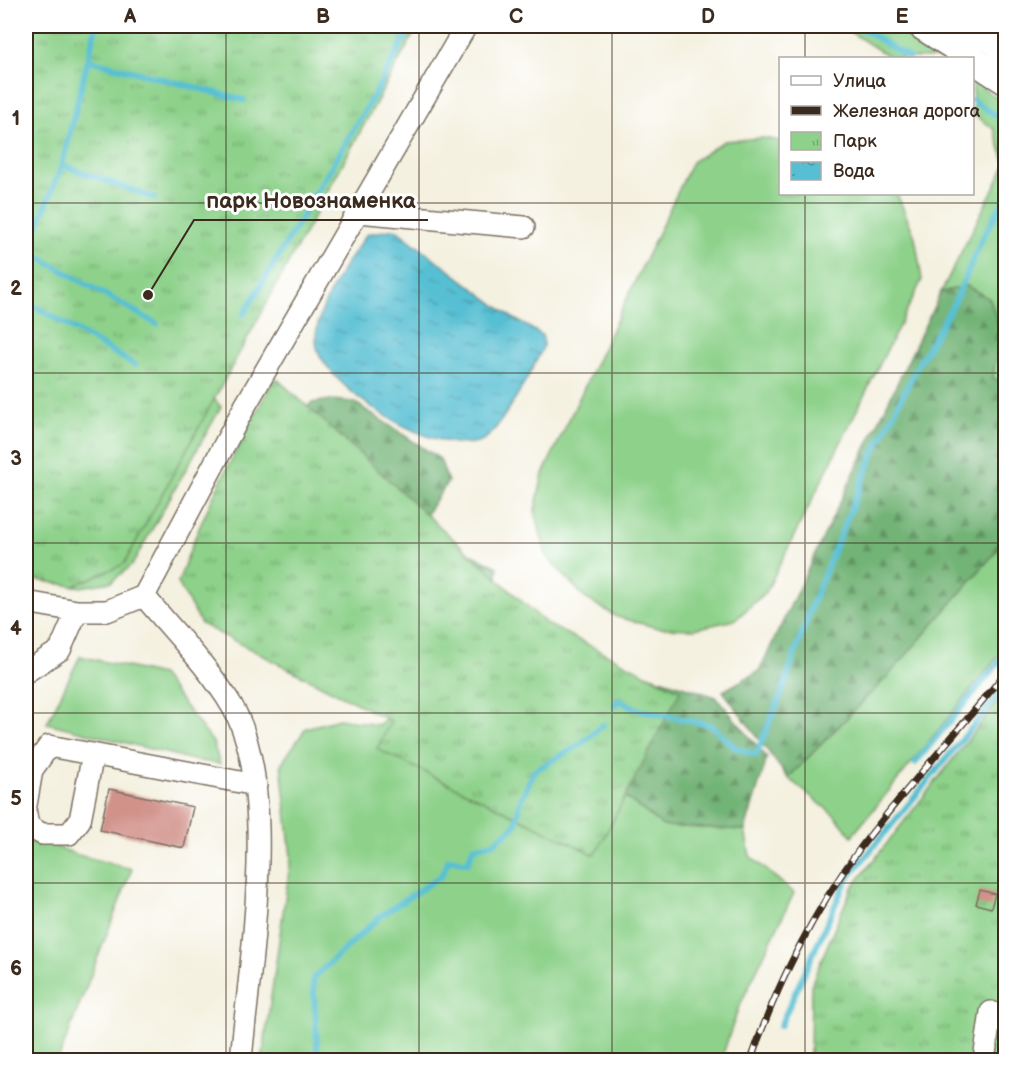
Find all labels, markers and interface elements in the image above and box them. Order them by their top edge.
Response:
text: A [123,5,137,29]
text: B [316,5,330,29]
text: C [509,5,523,29]
text: D [701,5,715,29]
text: E [896,5,909,29]
legend [779,57,974,195]
text: Улица [833,71,887,92]
text: Железная дорога [833,101,981,122]
text: 1 [12,107,20,131]
text: Парк [833,131,877,152]
text: Вода [833,161,875,182]
callout: парк Новознаменка [194,180,428,220]
text: парк Новознаменка [206,188,416,215]
text: 2 [10,277,22,301]
text: 3 [10,447,22,471]
text: 4 [10,617,22,641]
text: 5 [10,787,22,811]
text: 6 [10,957,22,981]

